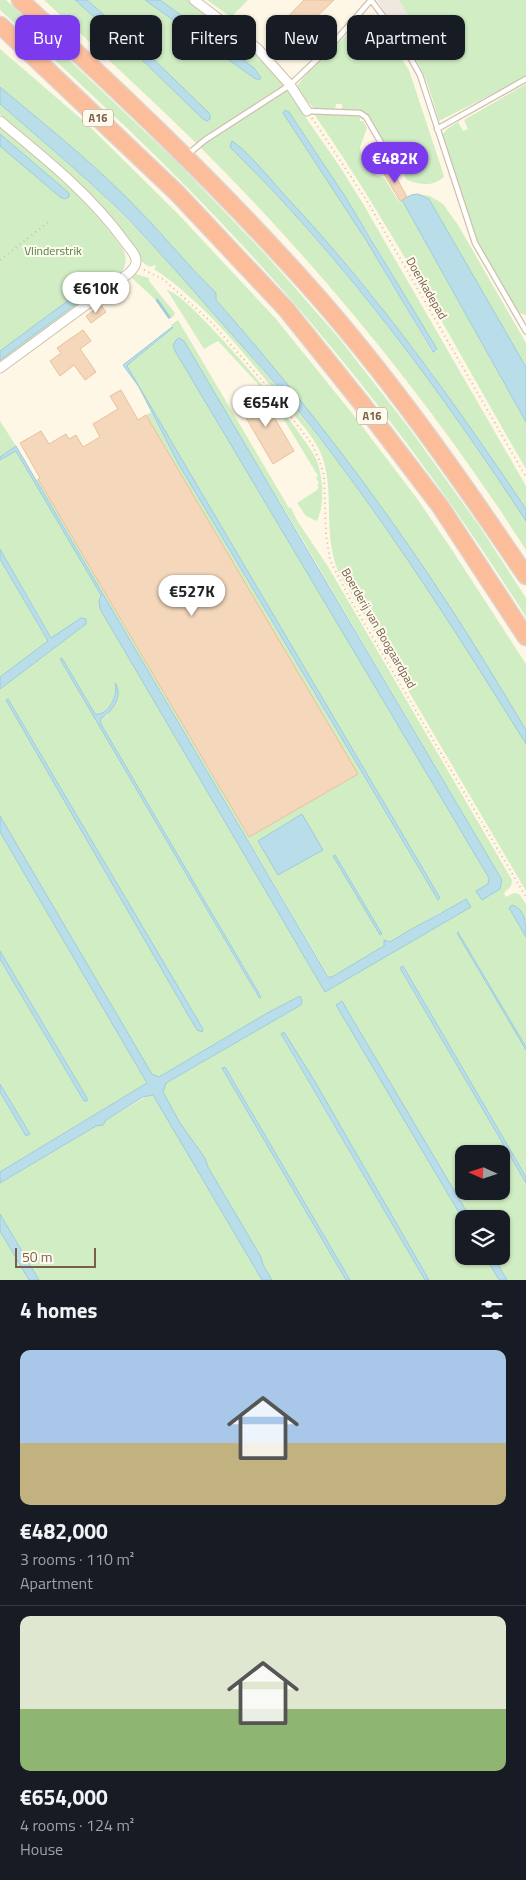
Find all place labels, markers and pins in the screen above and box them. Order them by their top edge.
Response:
pin: €482K [360,142,430,184]
pin: €610K [61,272,131,314]
pin: €654K [231,386,301,428]
pin: €527K [157,574,227,617]

